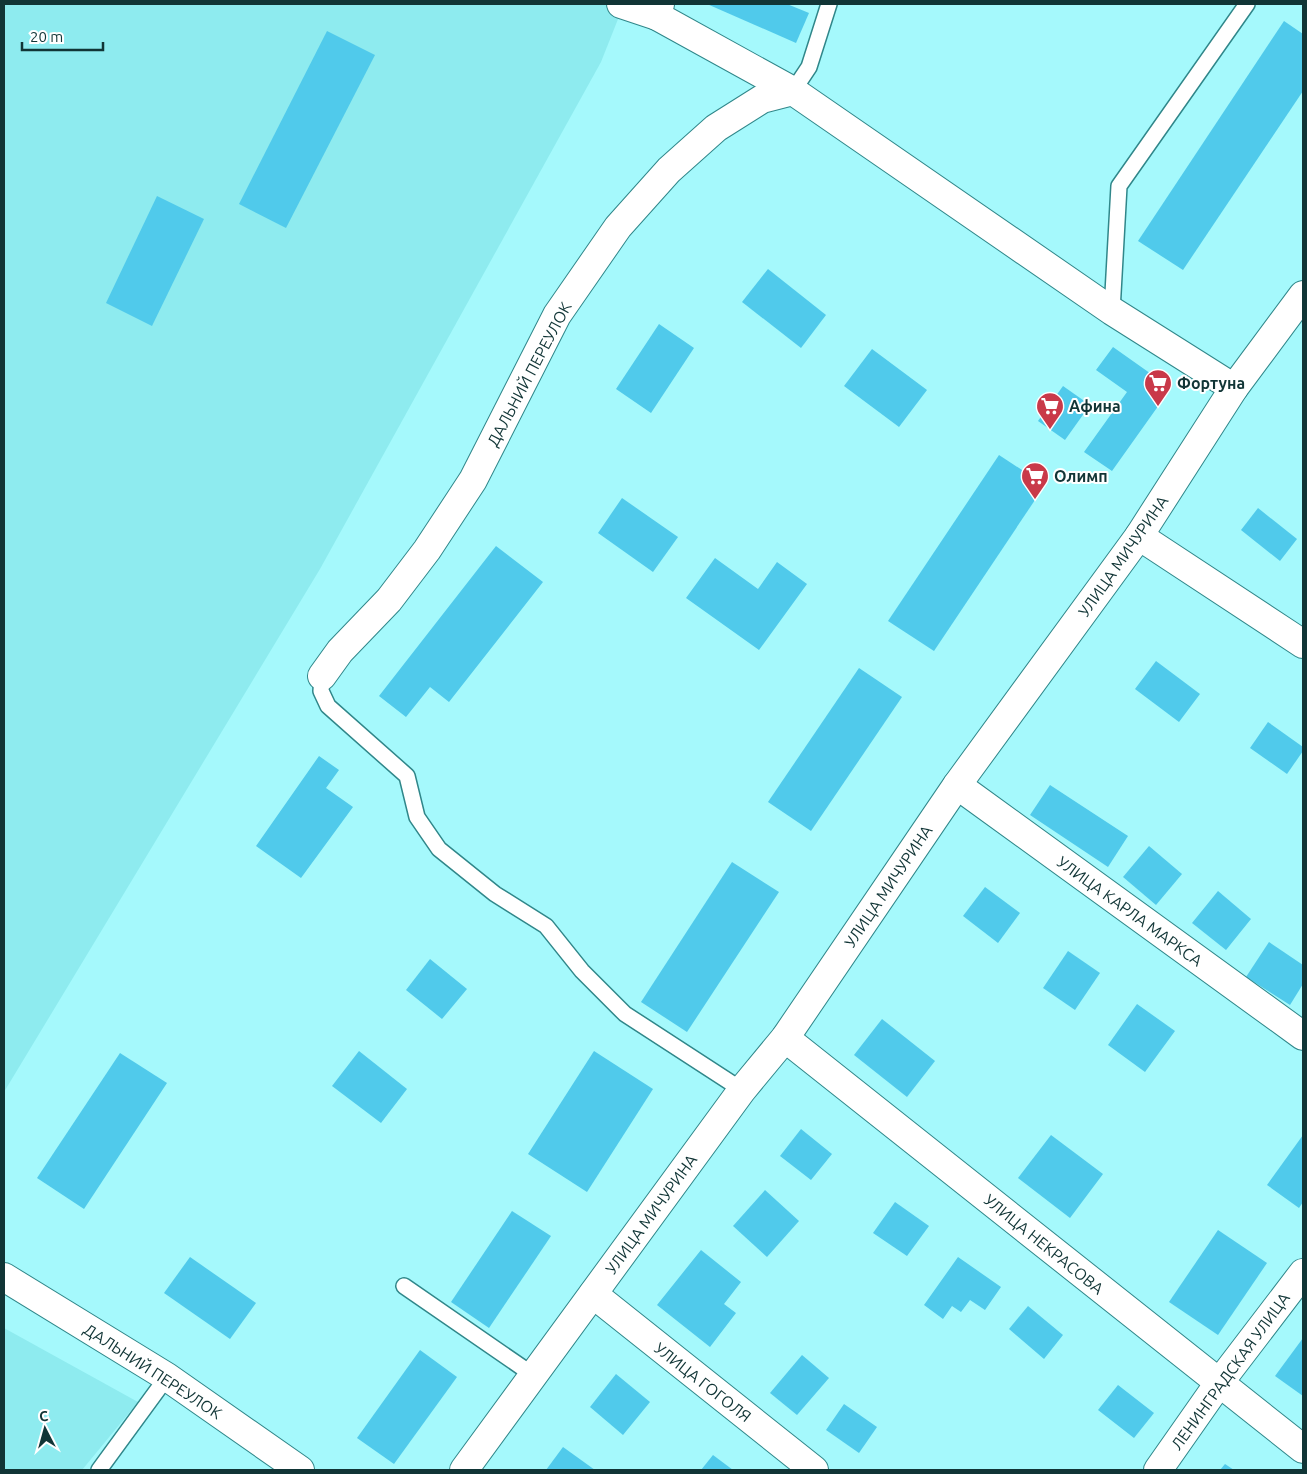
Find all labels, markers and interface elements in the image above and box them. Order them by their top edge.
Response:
scale bar [22,20,104,52]
text: 20 m [30,28,63,45]
street label: ДАЛЬНИЙ ПЕРЕУЛОК [482,298,575,449]
supermarket icon: Фортуна [1143,368,1173,407]
place label: Фортуна [1177,374,1245,392]
supermarket icon: Афина [1035,391,1065,430]
place label: Афина [1069,397,1121,415]
supermarket icon: Олимп [1020,461,1050,500]
place label: Олимп [1054,467,1108,485]
street label: УЛИЦА МИЧУРИНА [1075,492,1172,620]
street label: УЛИЦА МИЧУРИНА [841,821,936,950]
street label: УЛИЦА КАРЛА МАРКСА [1054,852,1206,970]
street label: УЛИЦА МИЧУРИНА [602,1150,701,1277]
street label: УЛИЦА НЕКРАСОВА [981,1190,1108,1298]
street label: ЛЕНИНГРАДСКАЯ УЛИЦА [1167,1289,1293,1453]
street label: ДАЛЬНИЙ ПЕРЕУЛОК [81,1319,226,1422]
street label: УЛИЦА ГОГОЛЯ [651,1339,755,1425]
north arrow [20,1404,70,1454]
text: С [38,1408,49,1424]

